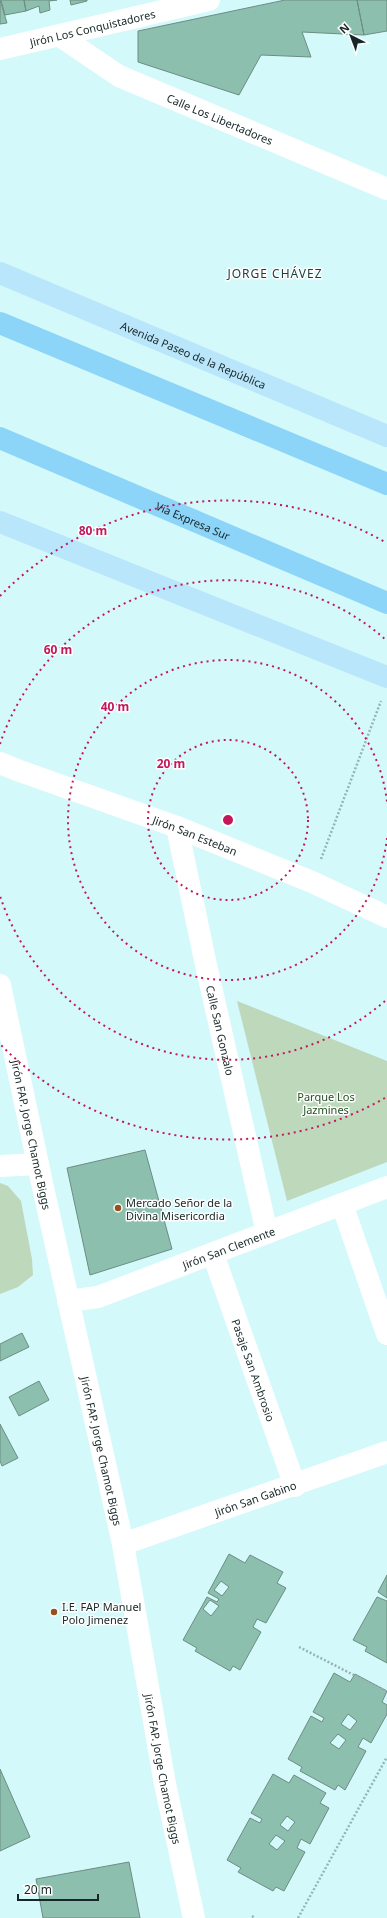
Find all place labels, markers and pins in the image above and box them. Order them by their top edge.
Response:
centre of rings [221,813,235,827]
place label: Mercado Señor de la Divina Misericordia [126,1195,232,1223]
marker: Mercado Señor de la Divina Misericordia [113,1203,123,1213]
place label: I.E. FAP Manuel Polo Jimenez [62,1599,141,1627]
marker: I.E. FAP Manuel Polo Jimenez [49,1607,59,1617]

